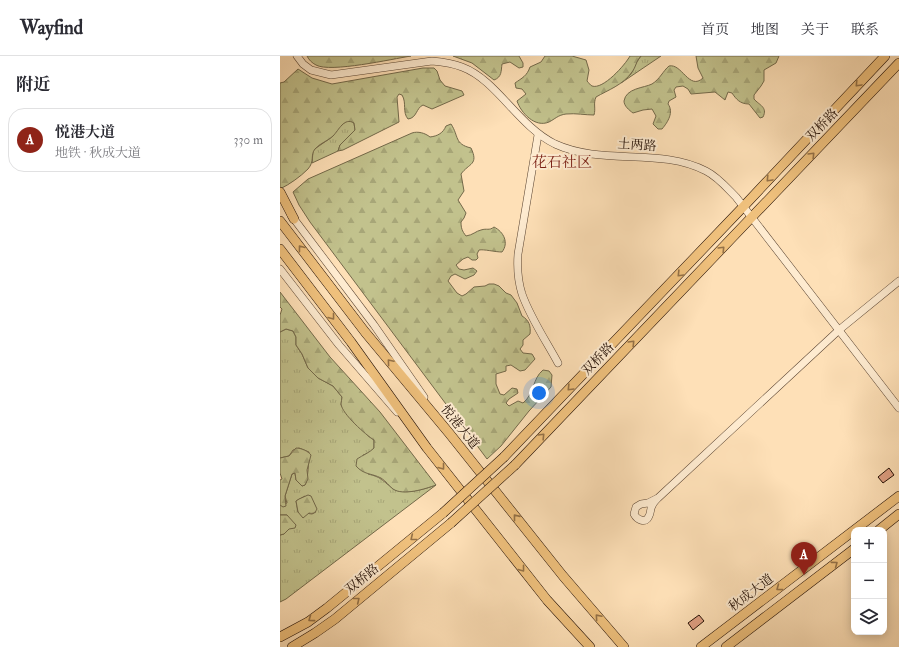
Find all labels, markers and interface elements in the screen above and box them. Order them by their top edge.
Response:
text: Wayfind [20,16,83,40]
text: 首页 [701,21,729,38]
text: 地图 [751,21,779,38]
text: 关于 [801,21,829,38]
text: 联系 [851,21,879,38]
text: 附近 [16,74,50,95]
one-way arrow [856,80,863,87]
street label: 双桥路 [803,105,841,145]
text: 悦港大道 [55,123,115,142]
text: A [26,132,34,148]
text: 330 m [234,132,263,148]
street label: 土两路 [617,136,657,154]
text: 地铁 · 秋成大道 [55,145,141,161]
one-way arrow [807,152,814,160]
district label: 花石社区 [532,153,592,172]
one-way arrow [767,175,774,182]
one-way arrow [298,245,305,252]
one-way arrow [717,246,725,254]
one-way arrow [677,269,684,277]
one-way arrow [327,313,334,320]
street label: 双桥路 [579,339,617,379]
one-way arrow [627,340,634,347]
one-way arrow [387,359,394,367]
your location [529,383,549,403]
one-way arrow [568,383,575,391]
street label: 悦港大道 [437,402,483,452]
one-way arrow [537,433,545,441]
one-way arrow [437,462,444,469]
one-way arrow [513,515,520,522]
map controls [851,527,887,635]
button: + [851,527,887,563]
one-way arrow [410,533,417,540]
pin: A [791,542,817,575]
street label: 双桥路 [342,561,382,597]
one-way arrow [830,561,837,568]
button: − [851,563,887,599]
one-way arrow [518,565,525,572]
street label: 秋成大道 [725,571,777,615]
one-way arrow [776,583,783,590]
one-way arrow [353,597,360,604]
button: layers [851,599,887,635]
one-way arrow [309,614,316,621]
one-way arrow [596,615,603,622]

